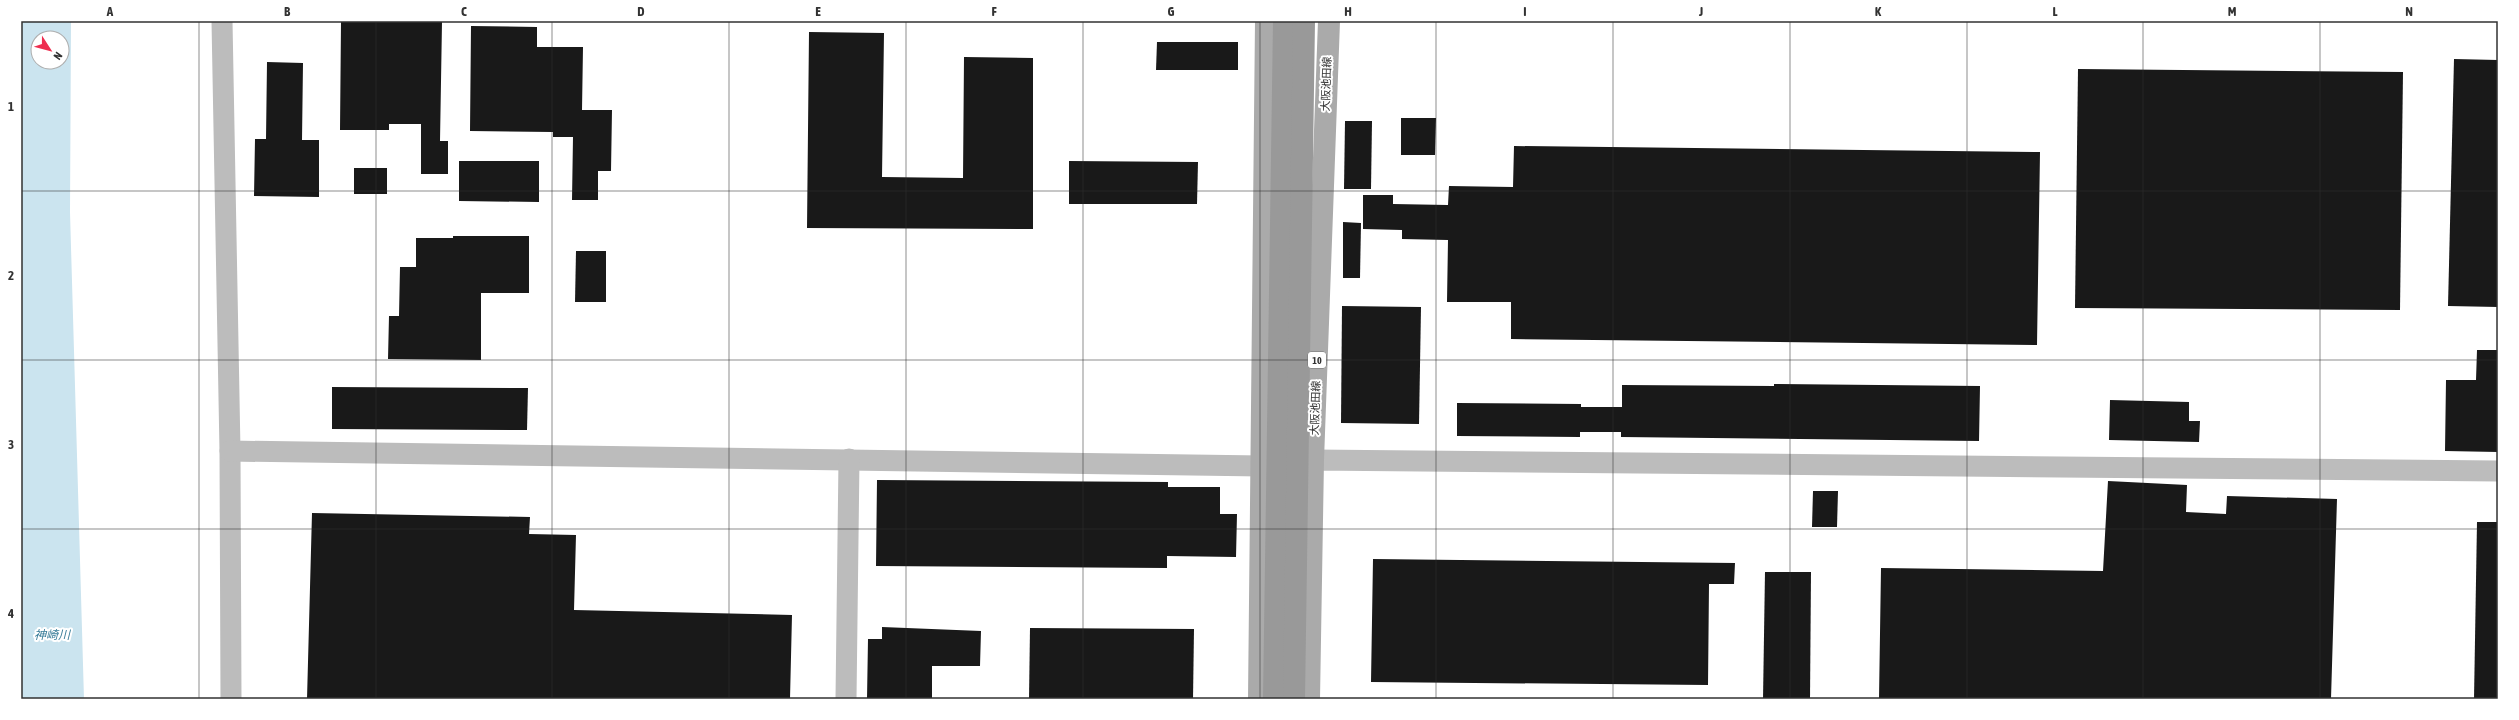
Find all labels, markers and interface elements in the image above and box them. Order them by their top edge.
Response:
text: A [106,4,114,19]
text: B [284,4,291,19]
text: C [461,4,467,19]
text: D [637,4,645,19]
text: E [815,4,821,19]
text: F [991,4,997,19]
text: G [1168,4,1175,19]
text: H [1344,4,1352,19]
text: I [1523,4,1527,19]
text: J [1698,4,1703,19]
text: K [1875,4,1882,19]
text: L [2052,4,2058,19]
text: M [2228,4,2237,19]
text: N [2405,4,2413,19]
north arrow [30,30,70,70]
text: N [51,50,65,62]
street label: 大阪池田線 [1319,56,1333,112]
text: 1 [8,99,14,114]
text: 2 [8,268,14,283]
road number: 10 [1308,352,1326,368]
street label: 大阪池田線 [1308,380,1322,436]
text: 3 [8,437,14,452]
text: 4 [7,606,14,621]
water label: 神崎川 [34,628,72,642]

